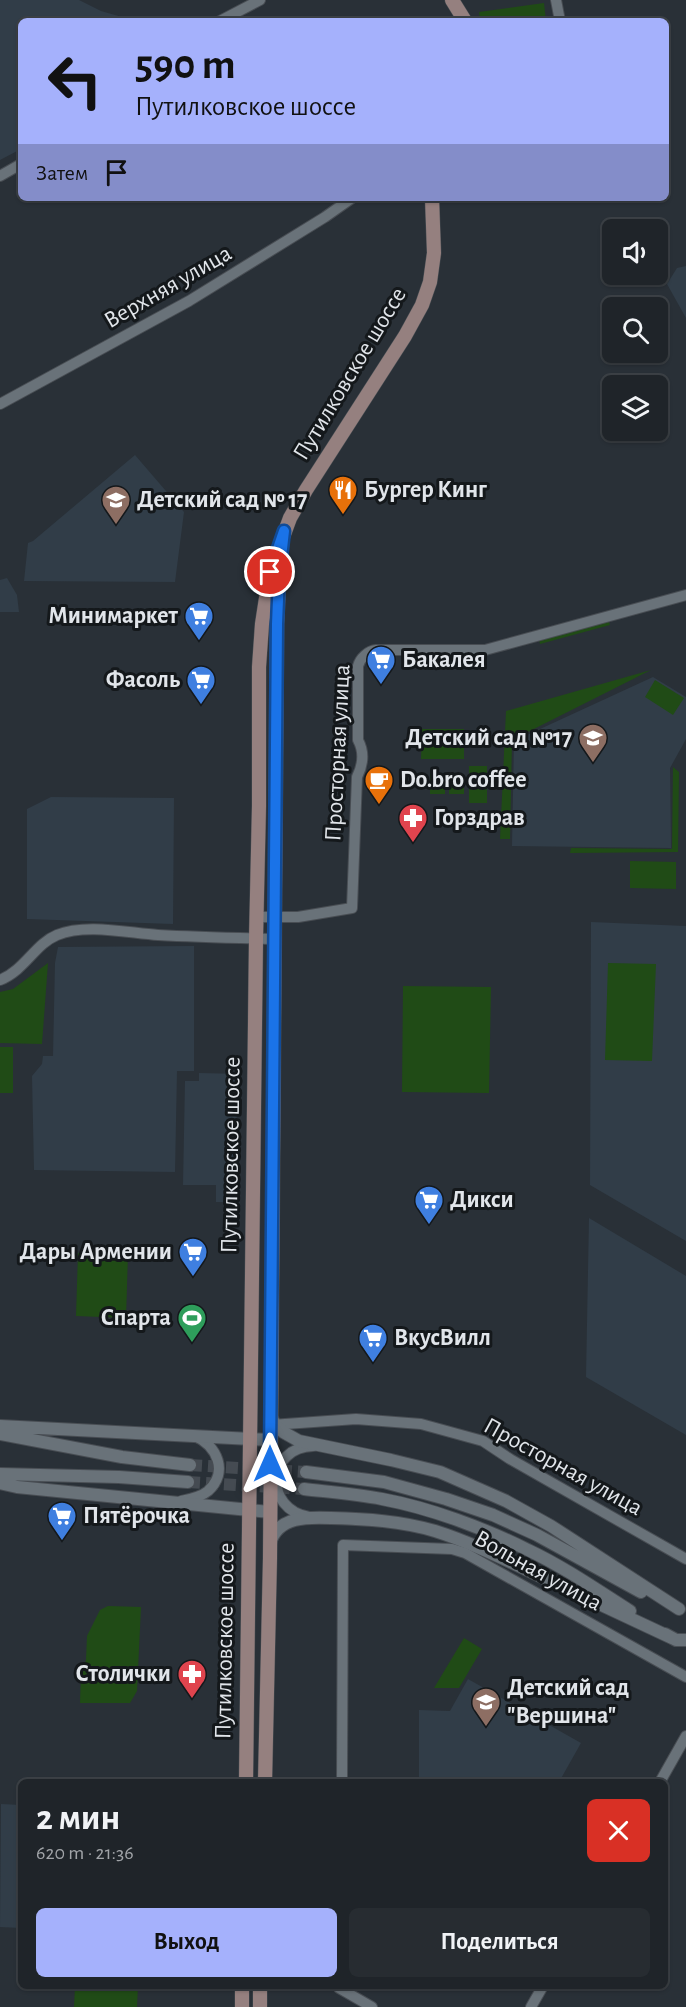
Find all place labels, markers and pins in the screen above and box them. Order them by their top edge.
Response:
restaurant icon: Бургер Кинг [327,474,359,516]
place label: Бургер Кинг [364,478,487,502]
school or university icon: Детский сад № 17 [100,484,132,526]
place label: Детский сад № 17 [137,488,307,512]
pin [244,546,295,597]
supermarket icon: Минимаркет [183,600,215,642]
place label: Минимаркет [48,604,179,628]
supermarket icon: Бакалея [365,644,397,686]
place label: Бакалея [402,648,486,672]
supermarket icon: Фасоль [185,664,217,706]
place label: Фасоль [106,668,180,692]
school or university icon: Детский сад №17 [577,722,609,764]
place label: Детский сад №17 [405,726,572,750]
cafe icon: Do.bro coffee [363,764,395,806]
place label: Do.bro coffee [400,768,527,792]
pharmacy icon: Горздрав [397,802,429,844]
place label: Горздрав [434,806,525,830]
supermarket icon: Дикси [413,1184,445,1226]
place label: Дикси [450,1188,514,1212]
supermarket icon: Дары Армении [177,1236,209,1278]
place label: Дары Армении [20,1240,172,1264]
sports icon: Спарта [176,1302,208,1344]
place label: Спарта [101,1306,171,1330]
supermarket icon: ВкусВилл [357,1322,389,1364]
place label: ВкусВилл [394,1326,491,1350]
supermarket icon: Пятёрочка [46,1500,78,1542]
place label: Пятёрочка [83,1504,190,1528]
pharmacy icon: Столички [176,1658,208,1700]
place label: Столички [76,1662,171,1686]
place label: Детский сад "Вершина" [507,1676,629,1728]
school or university icon: Детский сад "Вершина" [470,1686,502,1728]

